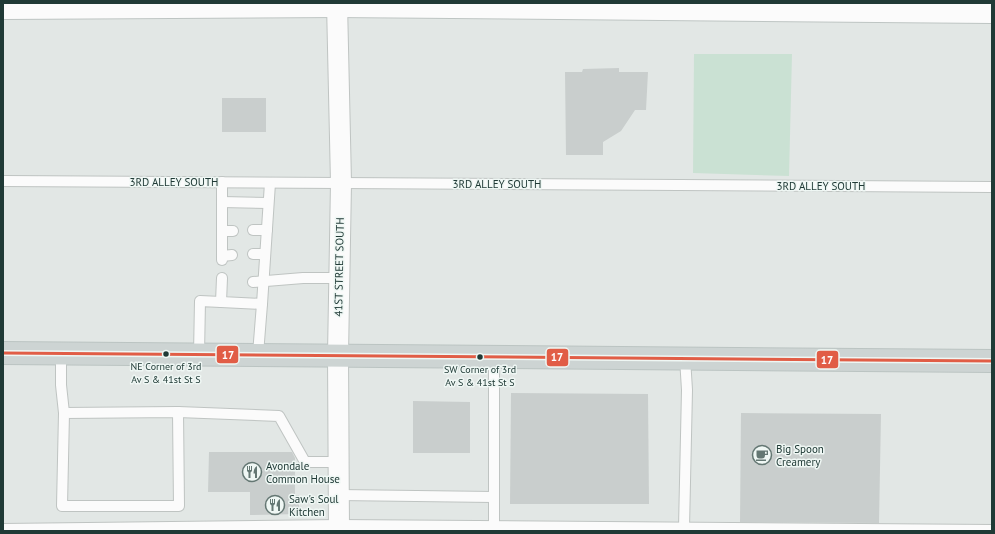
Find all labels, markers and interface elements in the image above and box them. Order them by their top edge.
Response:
street label: 3RD ALLEY SOUTH [130,175,218,189]
street label: 3RD ALLEY SOUTH [453,177,541,191]
street label: 3RD ALLEY SOUTH [777,179,865,193]
street label: 41ST STREET SOUTH [331,217,347,317]
line badge: 17 [216,345,239,364]
text: 17 [222,348,234,362]
line badge: 17 [546,348,569,367]
marker: NE Corner of 3rd Av S & 41st St S [161,349,171,359]
text: 17 [551,350,563,364]
line badge: 17 [816,350,839,369]
marker: SW Corner of 3rd Av S & 41st St S [475,352,485,362]
text: 17 [821,353,833,367]
place label: NE Corner of 3rd Av S & 41st St S [131,360,201,386]
place label: SW Corner of 3rd Av S & 41st St S [444,363,516,389]
place label: Big Spoon Creamery [776,442,824,469]
cafe icon: Big Spoon Creamery [751,444,773,466]
place label: Avondale Common House [266,459,340,486]
restaurant icon: Avondale Common House [241,461,263,483]
place label: Saw's Soul Kitchen [289,492,339,519]
restaurant icon: Saw's Soul Kitchen [264,494,286,516]

